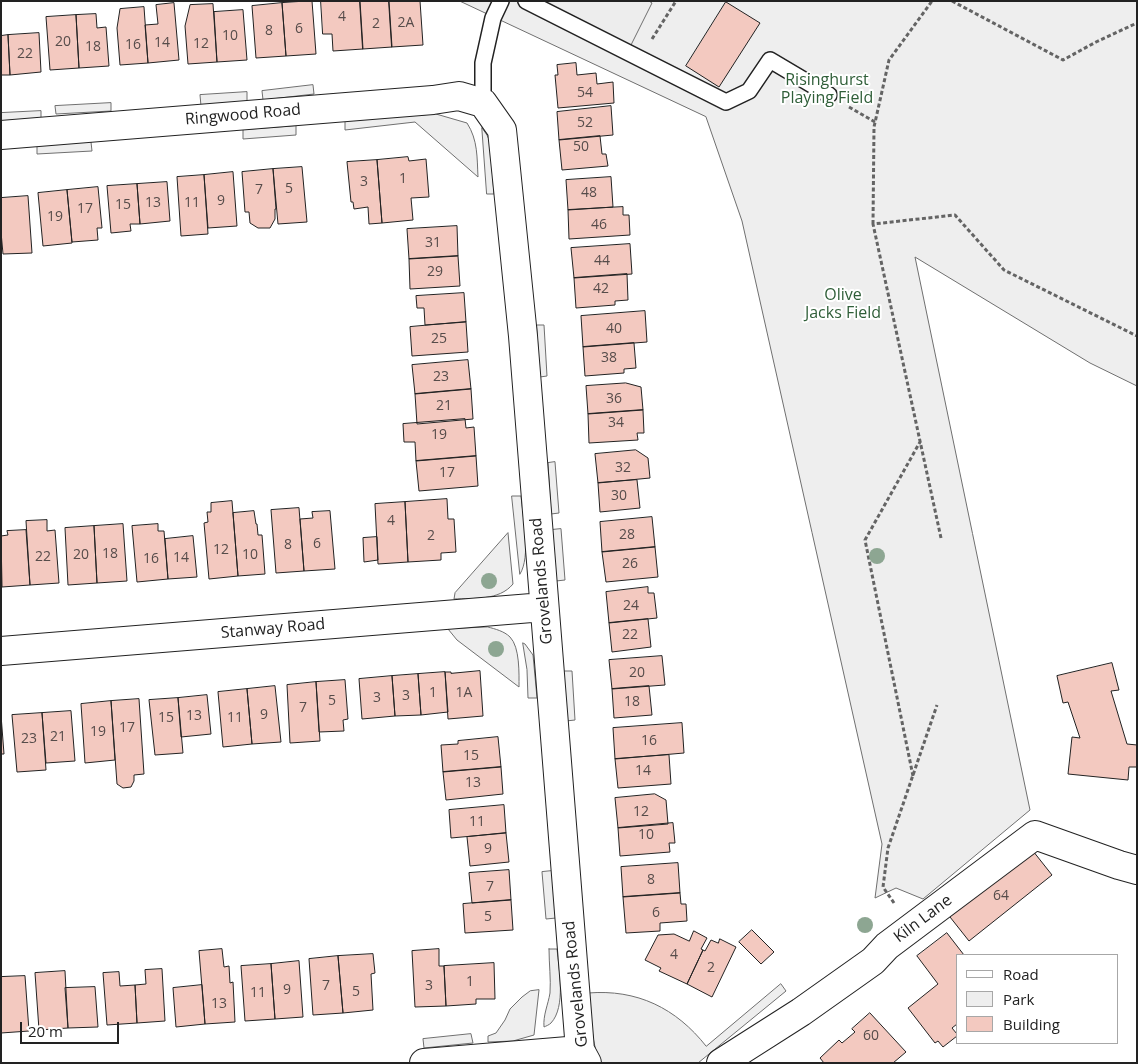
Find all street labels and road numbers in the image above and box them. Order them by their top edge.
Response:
street label: Ringwood Road [184,100,302,130]
street label: Grovelands Road [527,517,557,645]
street label: Stanway Road [220,615,326,643]
street label: Kiln Lane [890,891,956,947]
street label: Grovelands Road [560,920,592,1048]

